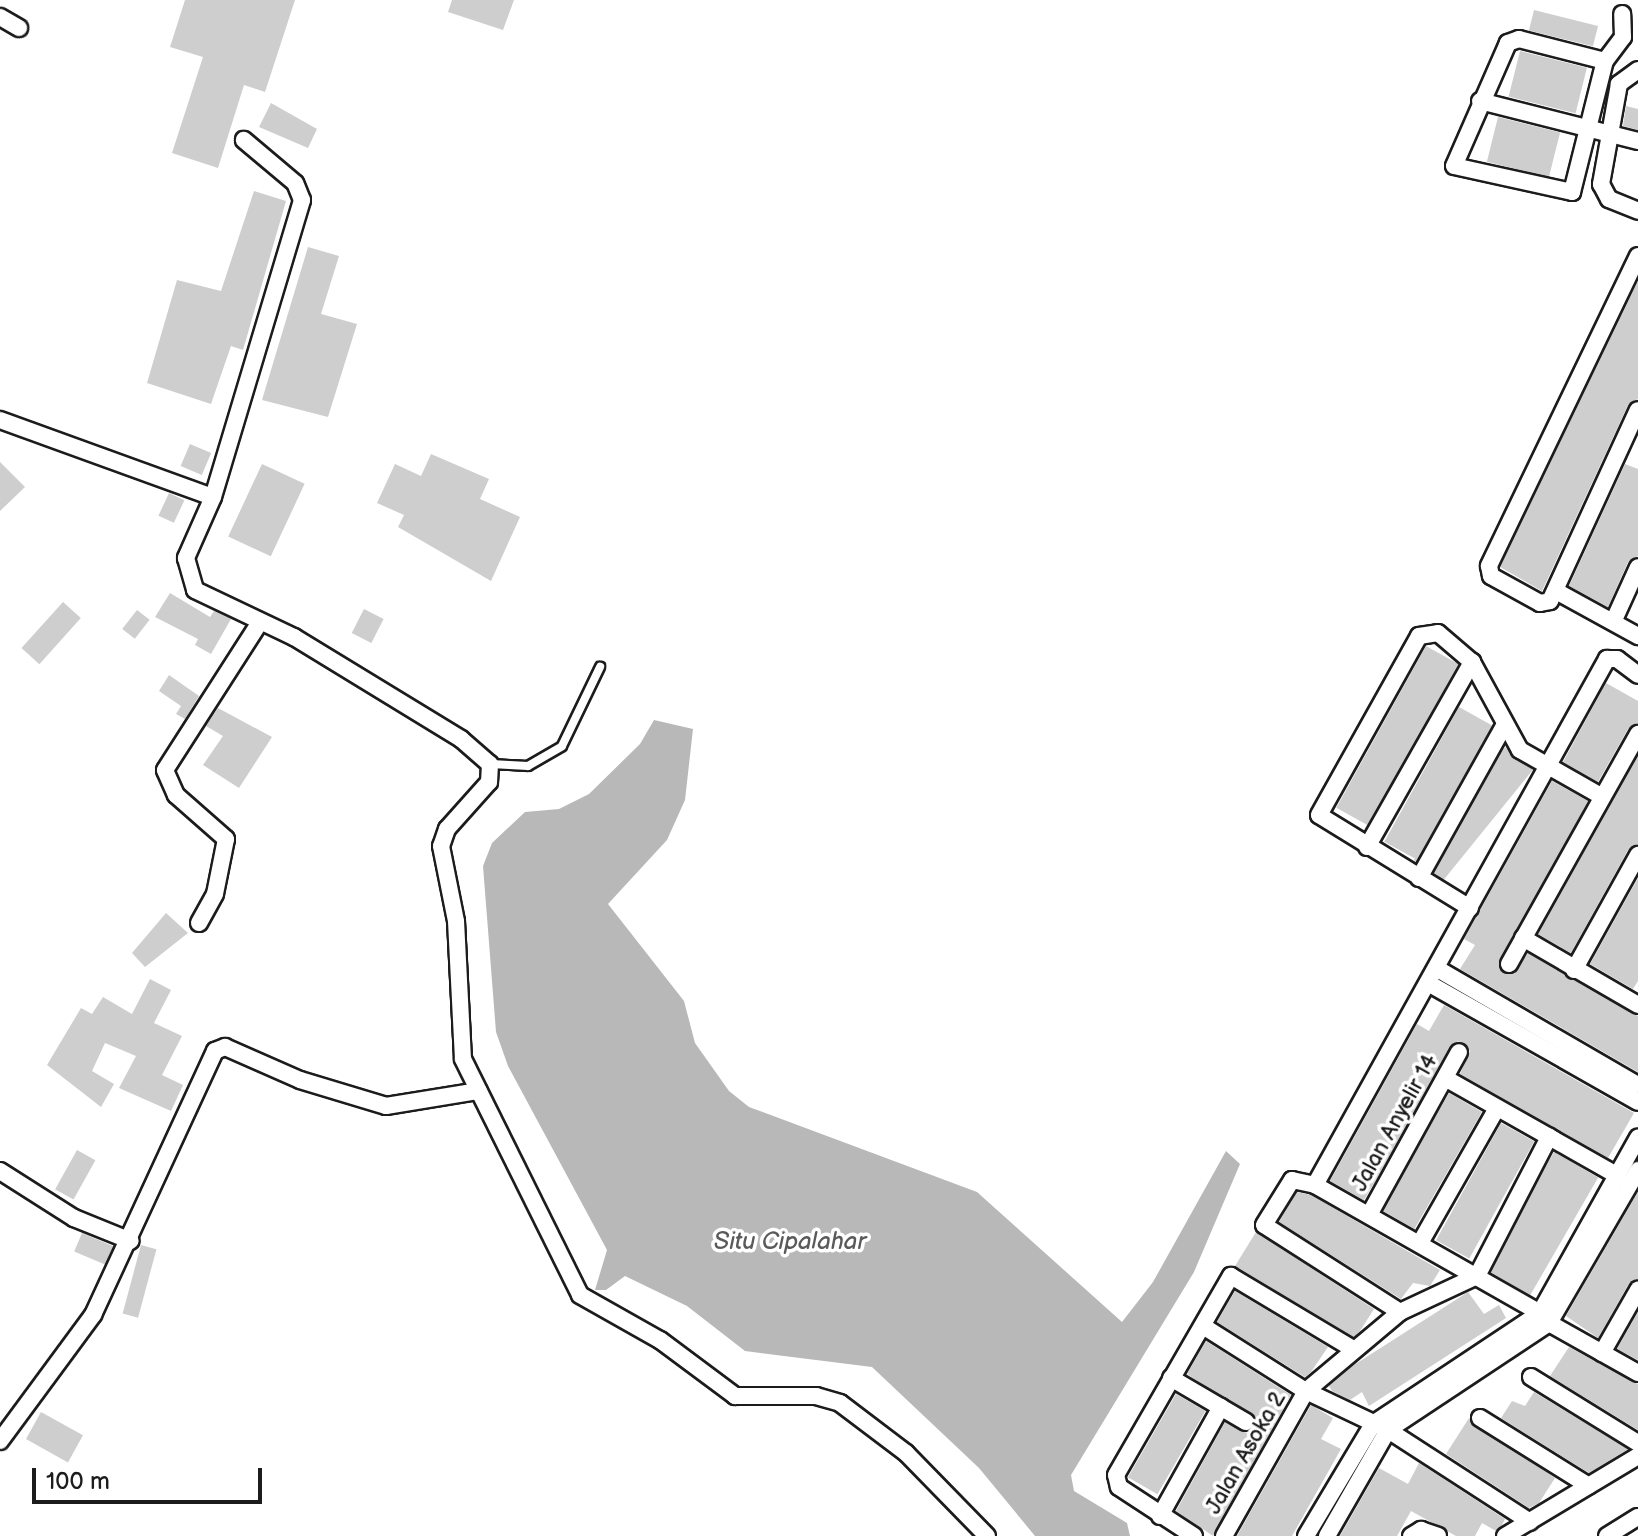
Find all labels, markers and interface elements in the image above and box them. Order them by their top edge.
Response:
street label: Jalan Anyelir 14 [1347,1050,1443,1196]
water label: Situ Cipalahar [714,1228,866,1256]
street label: Jalan Asoka 2 [1200,1387,1292,1519]
scale bar [36,1452,266,1502]
text: 100 m [46,1467,110,1496]

